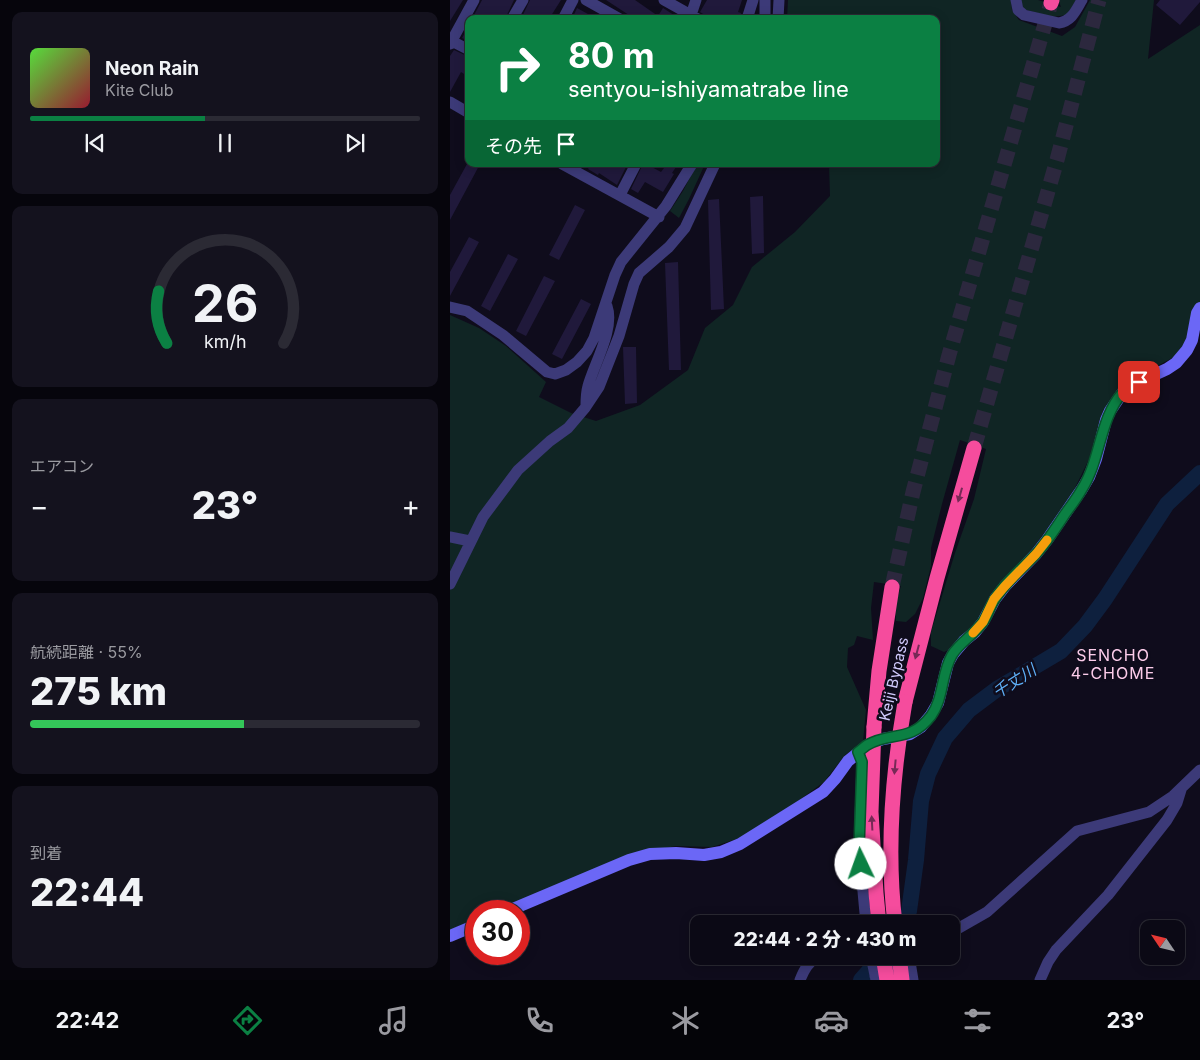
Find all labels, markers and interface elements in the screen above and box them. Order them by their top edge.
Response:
text: 80 m [568,34,655,76]
icon: right [485,35,550,100]
text: Neon Rain [105,57,199,80]
text: sentyou-ishiyamatrabe line [568,76,849,102]
text: Kite Club [105,80,174,100]
icon: previous [81,129,109,157]
icon: pause [211,129,239,157]
icon: next [341,129,369,157]
icon: arrive [552,130,580,158]
text: その先 [485,135,542,158]
text: 26 [192,272,258,335]
text: km/h [204,331,246,352]
pin [1118,361,1160,403]
icon: arrive [1125,368,1153,396]
text: エアコン [30,456,94,476]
text: 23° [192,482,258,528]
one-way arrow [956,488,964,503]
text: − [30,489,49,523]
text: + [401,489,420,523]
street label: Keiji Bypass [875,635,912,723]
text: 航続距離 · 55% [30,642,143,662]
one-way arrow [913,644,921,659]
district label: SENCHO 4-CHOME [1071,645,1155,683]
water label: 千丈川 [988,658,1041,702]
text: 275 km [30,668,167,714]
one-way arrow [891,760,899,776]
one-way arrow [868,815,876,831]
position arrow [834,837,886,889]
text: 到着 [30,843,62,863]
text: 22:44 [30,869,144,915]
speed limit sign: 30 [465,900,530,965]
north arrow [1140,920,1185,965]
map controls [1140,920,1185,965]
text: 22:44 · 2 分 · 430 m [734,928,916,951]
icon: directions [230,1003,265,1038]
icon: music [376,1003,411,1038]
icon: phone [522,1003,557,1038]
icon: climate [668,1003,703,1038]
icon: car [814,1003,849,1038]
icon: filters [960,1003,995,1038]
text: 22:42 [56,1007,119,1033]
text: 23° [1106,1007,1144,1033]

